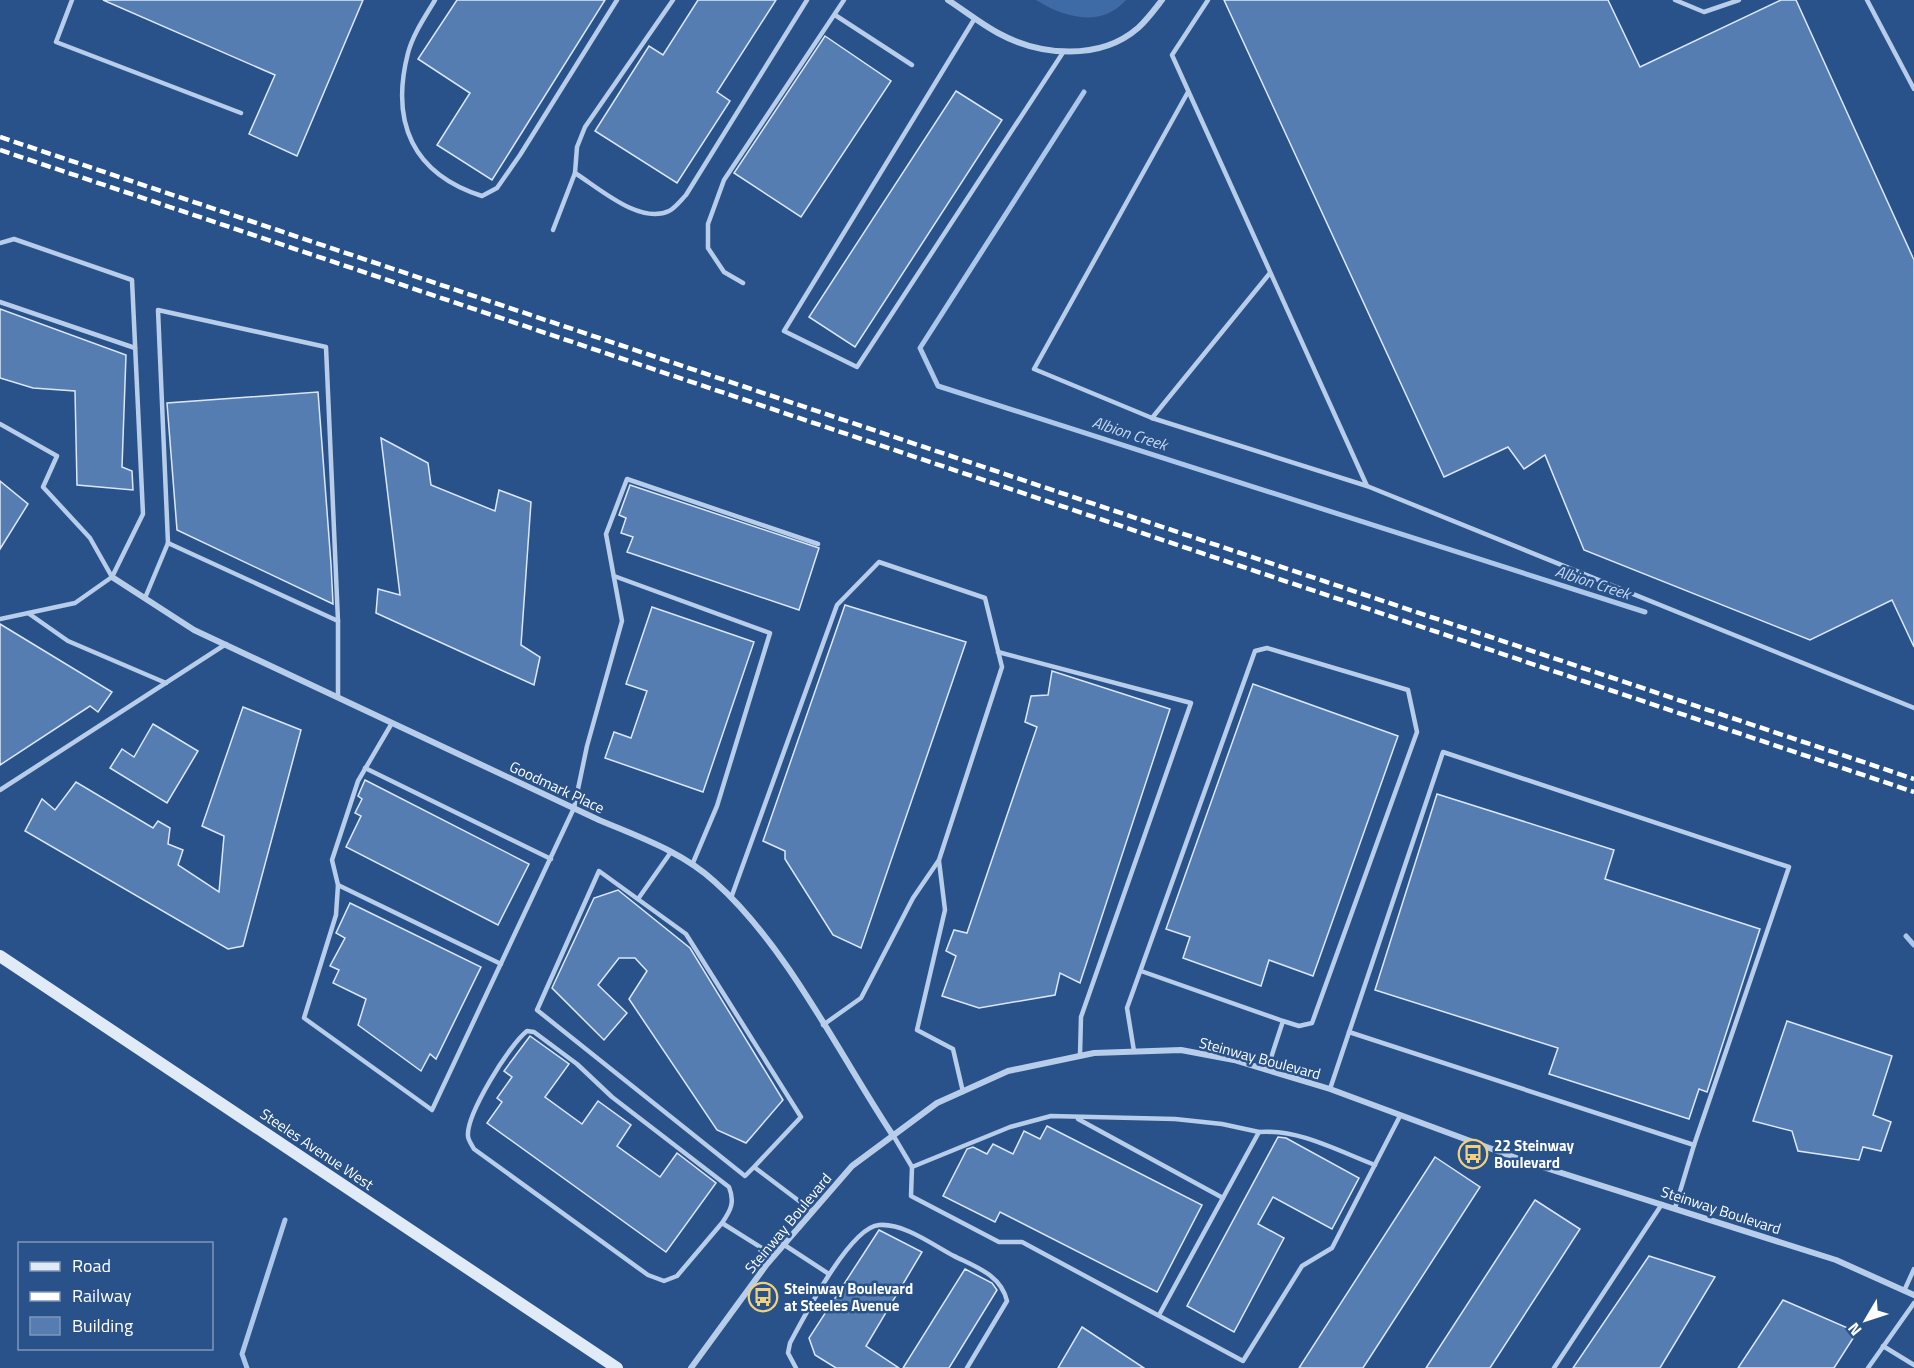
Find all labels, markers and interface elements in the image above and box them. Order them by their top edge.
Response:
water label: Albion Creek [1089,410,1172,457]
water label: Albion Creek [1552,559,1635,606]
street label: Goodmark Place [506,755,608,819]
street label: Steinway Boulevard [1197,1031,1323,1085]
street label: Steeles Avenue West [256,1102,379,1196]
place label: 22 Steinway Boulevard [1494,1134,1575,1174]
bus stop icon: 22 Steinway Boulevard [1457,1138,1489,1170]
street label: Steinway Boulevard [739,1168,837,1278]
street label: Steinway Boulevard [1658,1180,1784,1240]
legend [18,1242,213,1350]
text: Road [72,1252,111,1279]
place label: Steinway Boulevard at Steeles Avenue [784,1277,913,1317]
bus stop icon: Steinway Boulevard at Steeles Avenue [747,1281,779,1313]
text: Railway [72,1282,132,1309]
north arrow [1836,1290,1896,1350]
text: Building [72,1312,133,1339]
text: N [1842,1318,1867,1341]

